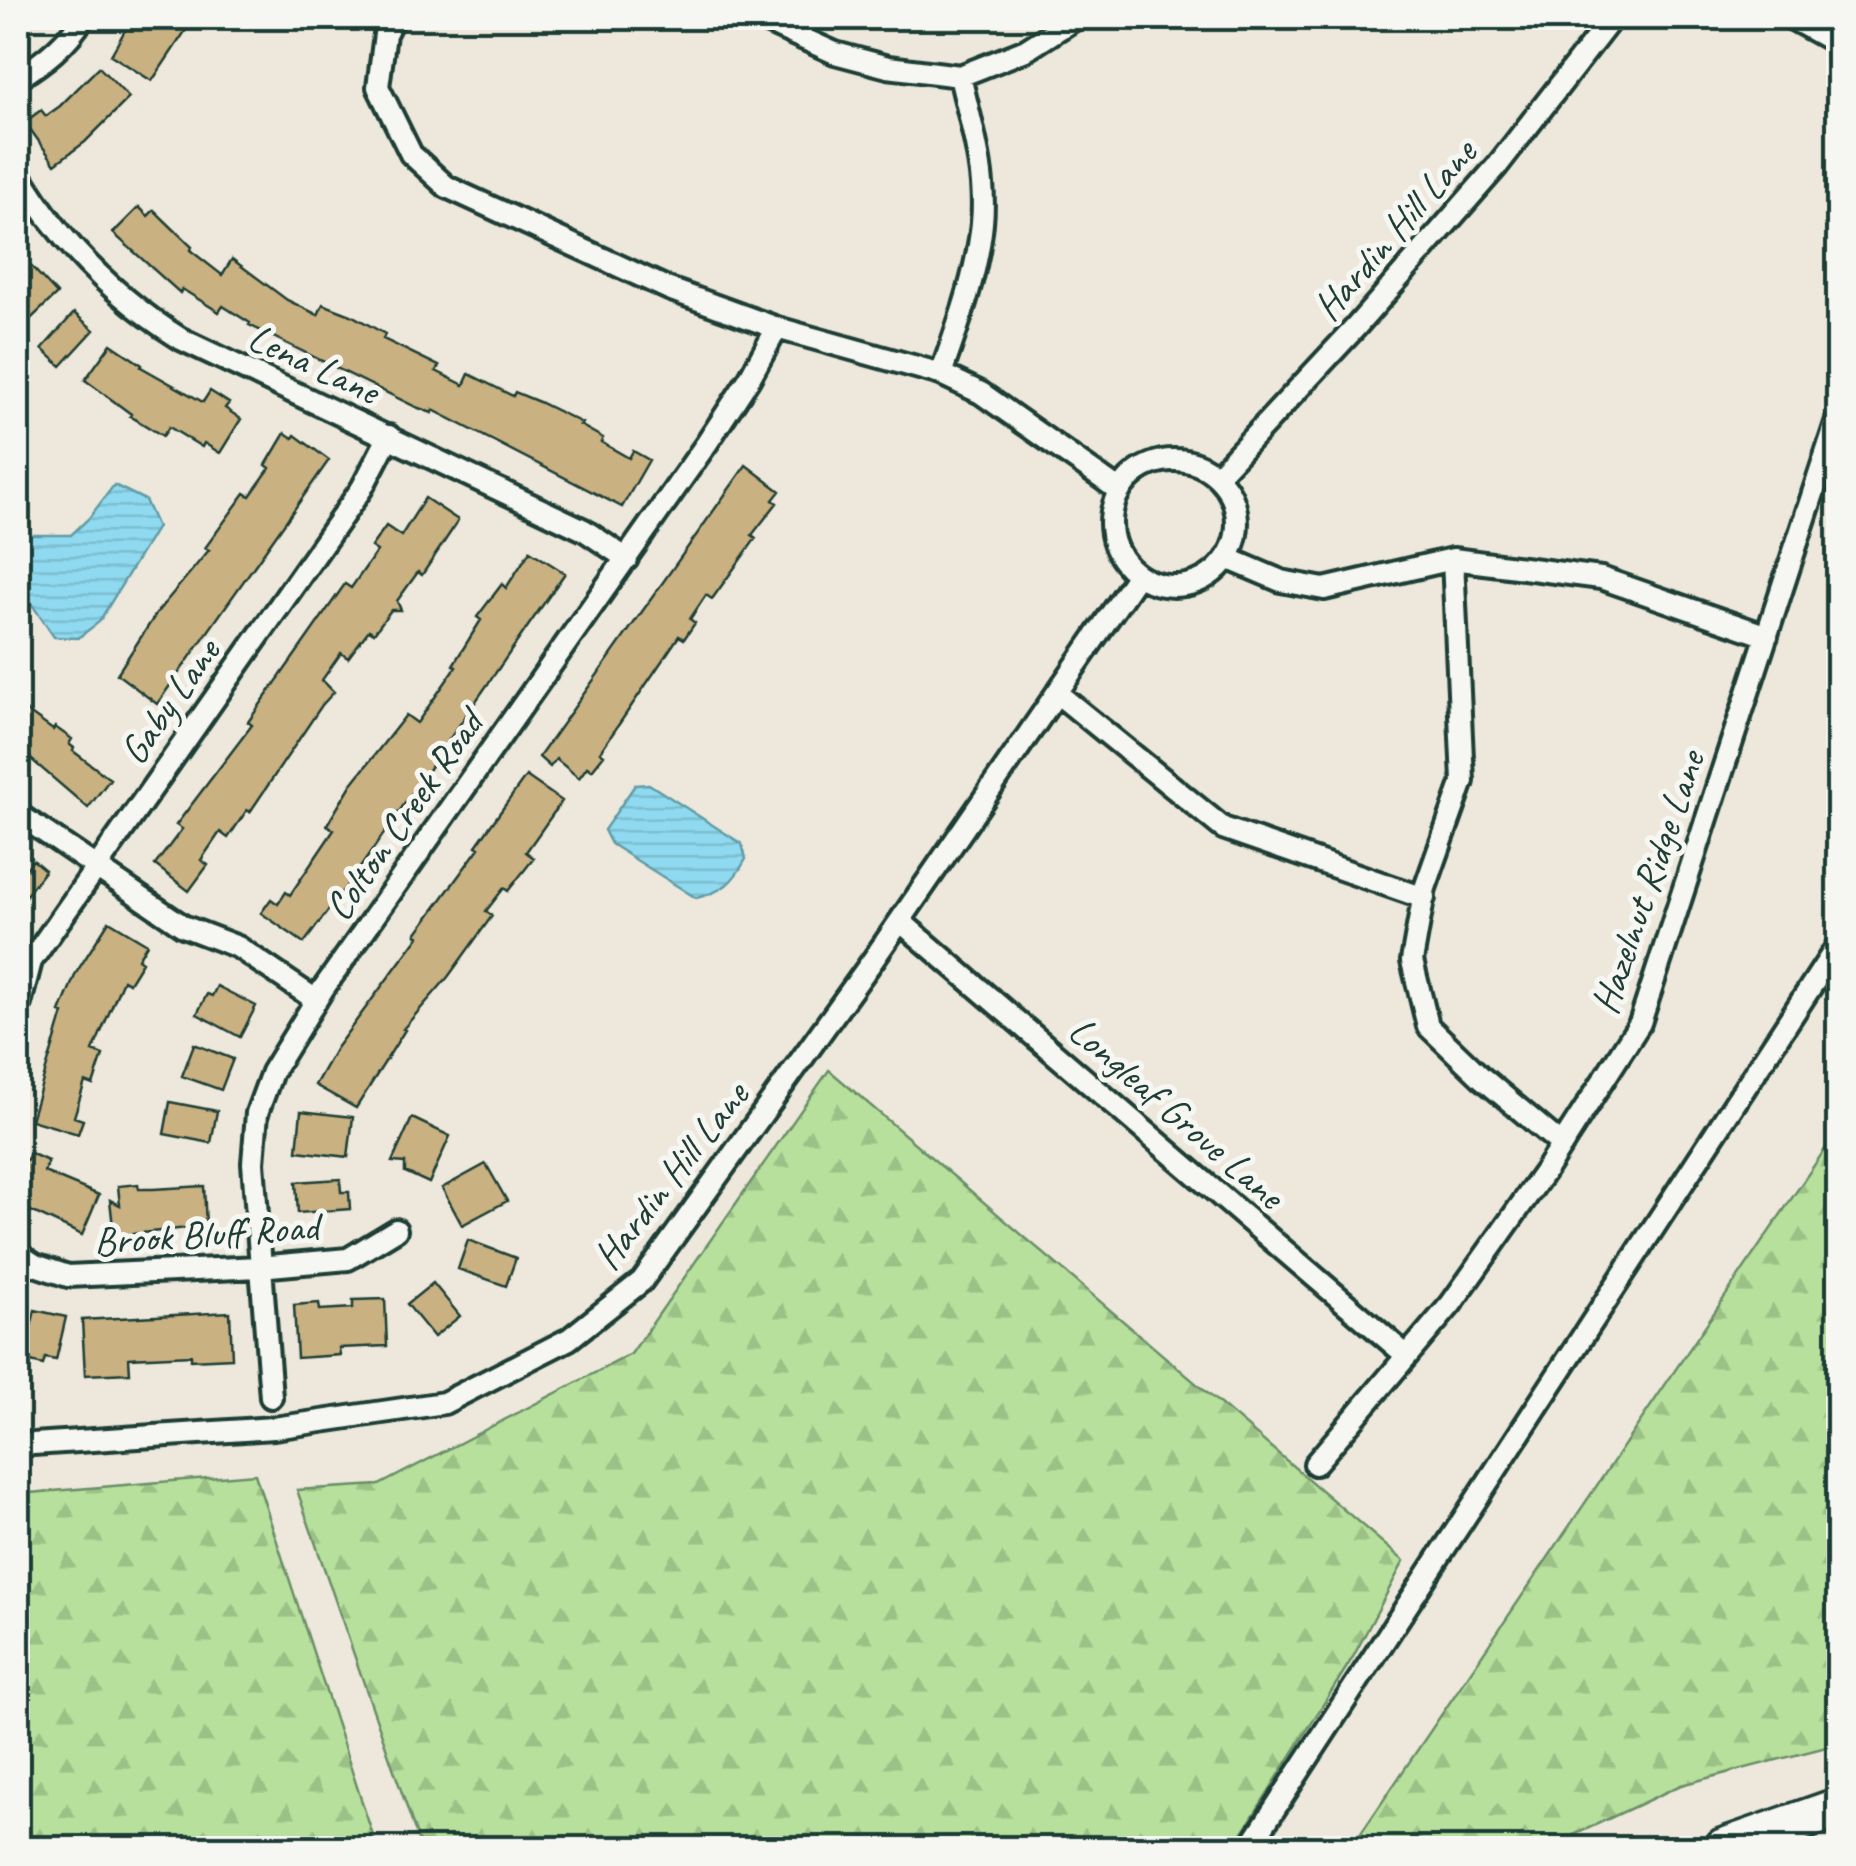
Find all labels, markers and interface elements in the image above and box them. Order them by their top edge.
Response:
street label: Hardin Hill Lane [1302,126,1489,331]
street label: Lena Lane [240,312,389,417]
street label: Gaby Lane [109,627,233,774]
street label: Colton Creek Road [313,697,497,930]
street label: Hazelnut Ridge Lane [1580,742,1717,1020]
street label: Longleaf Grove Lane [1058,1006,1297,1222]
street label: Hardin Hill Lane [582,1070,761,1279]
street label: Brook Bluff Road [92,1201,326,1267]

